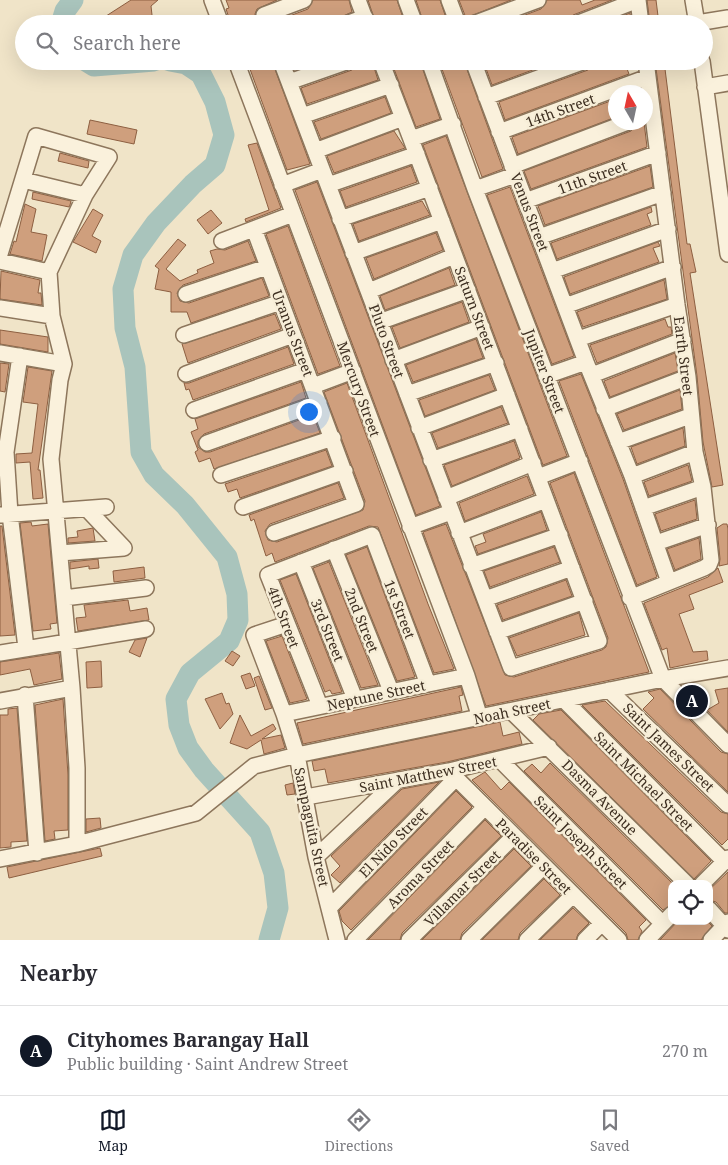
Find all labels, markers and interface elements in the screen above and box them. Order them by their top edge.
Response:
search box [15,15,713,70]
icon: search [33,29,61,57]
text: Search here [73,30,181,56]
north arrow [608,85,653,130]
street label: 14th Street [523,89,597,131]
street label: 11th Street [555,156,629,198]
street label: Venus Street [506,170,554,254]
street label: Saturn Street [450,264,500,352]
street label: Uranus Street [268,287,318,379]
street label: Pluto Street [365,301,409,381]
street label: Earth Street [670,315,698,397]
street label: Jupiter Street [520,325,570,416]
street label: Mercury Street [333,339,385,439]
your location [296,399,322,425]
street label: 1st Street [380,577,420,641]
street label: 4th Street [264,584,304,650]
street label: 2nd Street [340,585,384,655]
street label: 3rd Street [307,596,349,664]
street label: Neptune Street [325,675,427,715]
pin: A [676,682,708,720]
street label: Noah Street [472,694,552,728]
street label: Saint James Street [619,698,719,796]
street label: Saint Michael Street [590,727,698,835]
street label: Saint Matthew Street [358,751,498,797]
street label: Dasma Avenue [558,755,642,839]
street label: Sampaguita Street [290,766,334,889]
street label: Saint Joseph Street [530,791,632,893]
street label: El Nido Street [354,803,432,881]
street label: Paradise Street [492,814,576,898]
street label: Aroma Street [382,836,458,912]
street label: Villamar Street [420,846,504,930]
map controls [668,880,713,925]
button: locate [668,880,713,925]
text: Nearby [20,959,98,987]
text: Cityhomes Barangay Hall [67,1027,309,1053]
text: A [30,1040,42,1062]
text: 270 m [662,1040,708,1062]
text: Public building · Saint Andrew Street [67,1053,348,1075]
tab: Map [98,1106,128,1155]
tab: Directions [325,1106,393,1155]
tab: Saved [590,1106,630,1155]

